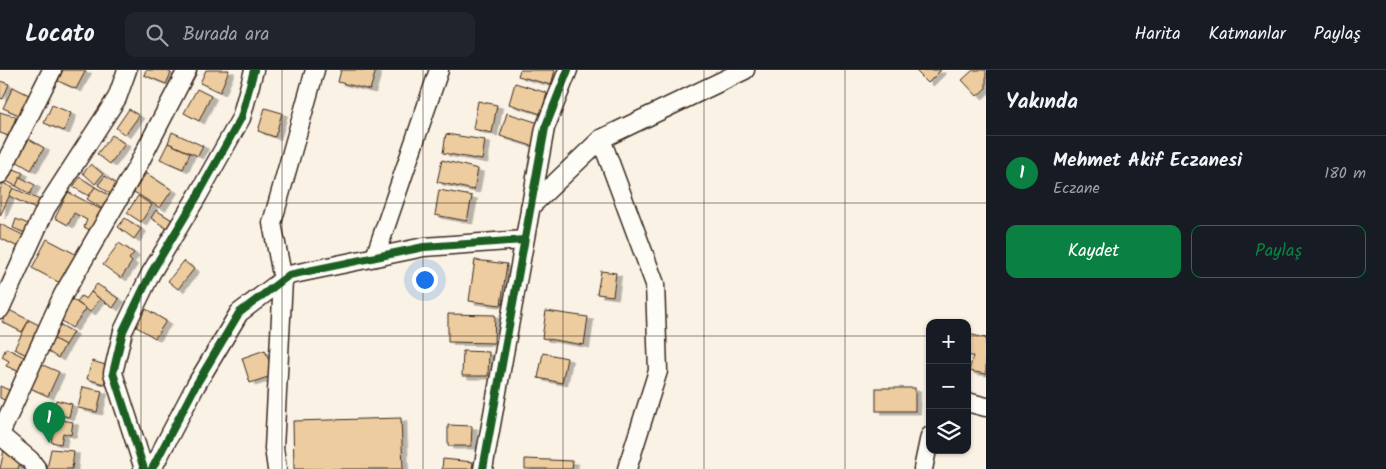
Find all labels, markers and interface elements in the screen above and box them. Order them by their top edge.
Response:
search box [125,12,475,57]
text: Locato [25,15,95,54]
text: Burada ara [183,20,269,50]
text: Harita [1134,20,1181,49]
text: Katmanlar [1209,20,1286,49]
text: Paylaş [1314,20,1361,49]
icon: search [143,21,171,49]
text: Yakında [1006,86,1078,119]
text: Mehmet Akif Eczanesi [1053,146,1242,176]
text: 1 [1020,161,1024,186]
text: 180 m [1324,161,1366,186]
text: Eczane [1053,176,1100,201]
button: Kaydet [1006,225,1181,278]
button: Paylaş [1191,225,1366,278]
your location [412,267,438,293]
map controls [926,319,971,454]
button: + [926,319,971,364]
button: − [926,364,971,409]
pin: 1 [33,402,65,443]
button: layers [926,409,971,454]

